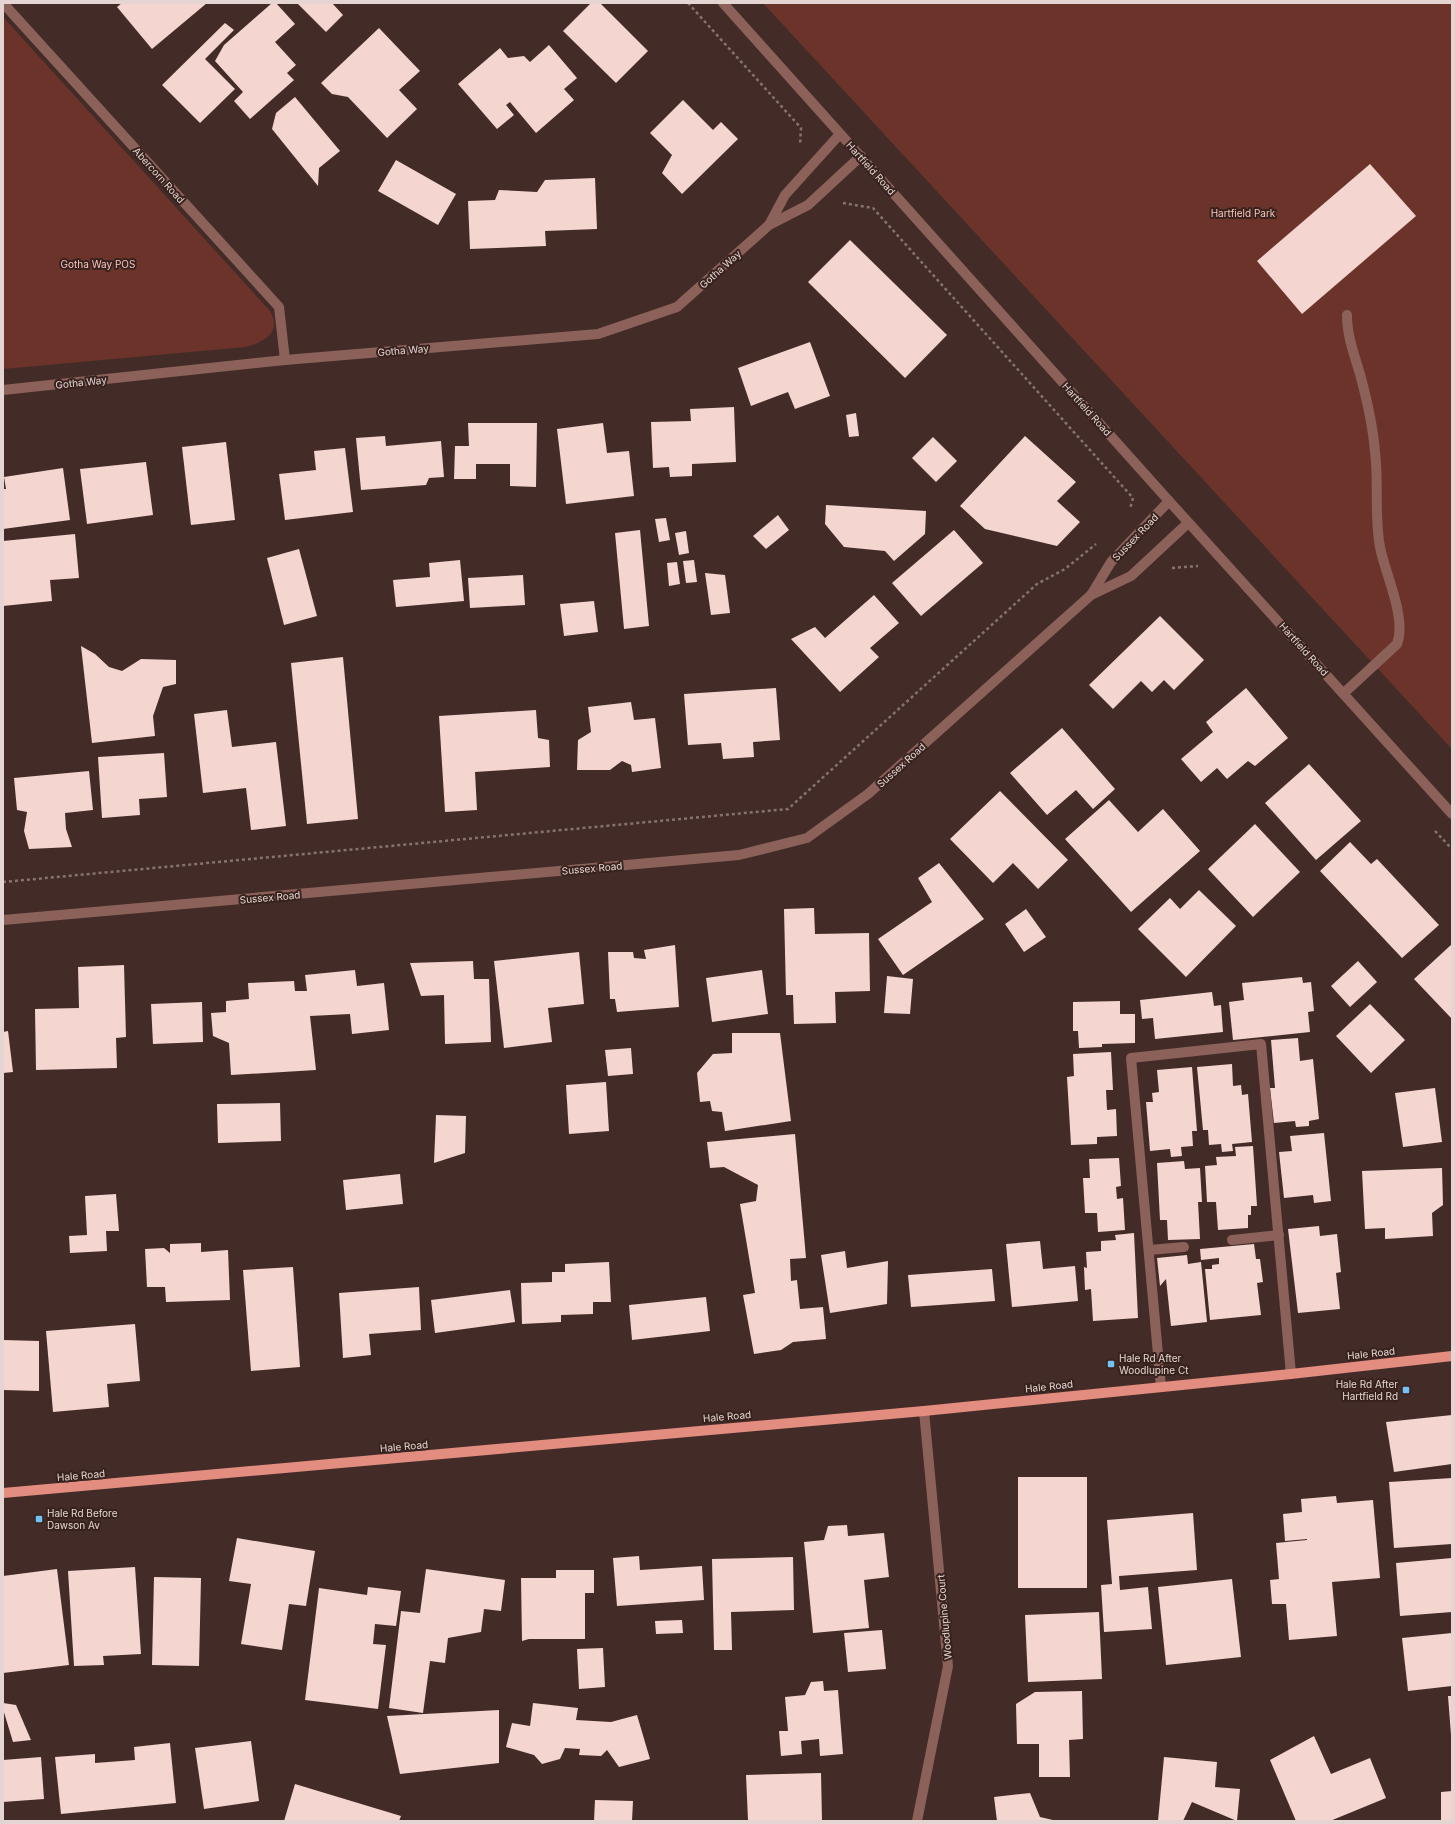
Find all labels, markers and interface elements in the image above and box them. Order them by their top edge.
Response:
street label: Hartfield Road [844,139,898,197]
street label: Abercorn Road [131,145,187,205]
park label: Hartfield Park [1211,207,1276,219]
street label: Gotha Way [697,247,743,291]
park label: Gotha Way POS [61,258,135,270]
street label: Gotha Way [377,342,430,358]
street label: Gotha Way [55,373,108,391]
street label: Hartfield Road [1060,380,1114,438]
street label: Sussex Road [1110,511,1160,563]
street label: Hartfield Road [1277,620,1331,678]
street label: Sussex Road [874,740,928,790]
street label: Sussex Road [561,859,623,877]
street label: Sussex Road [239,888,301,906]
street label: Hale Road [1346,1345,1396,1361]
place label: Hale Rd After Woodlupine Ct [1119,1352,1189,1376]
marker: Hale Rd After Woodlupine Ct [1106,1359,1116,1369]
street label: Hale Road [1024,1378,1074,1394]
place label: Hale Rd After Hartfield Rd [1336,1378,1398,1402]
marker: Hale Rd After Hartfield Rd [1401,1385,1411,1395]
street label: Hale Road [702,1408,752,1424]
street label: Hale Road [379,1438,429,1454]
street label: Hale Road [56,1467,106,1483]
place label: Hale Rd Before Dawson Av [47,1507,118,1531]
marker: Hale Rd Before Dawson Av [34,1514,44,1524]
street label: Woodlupine Court [934,1573,954,1660]

